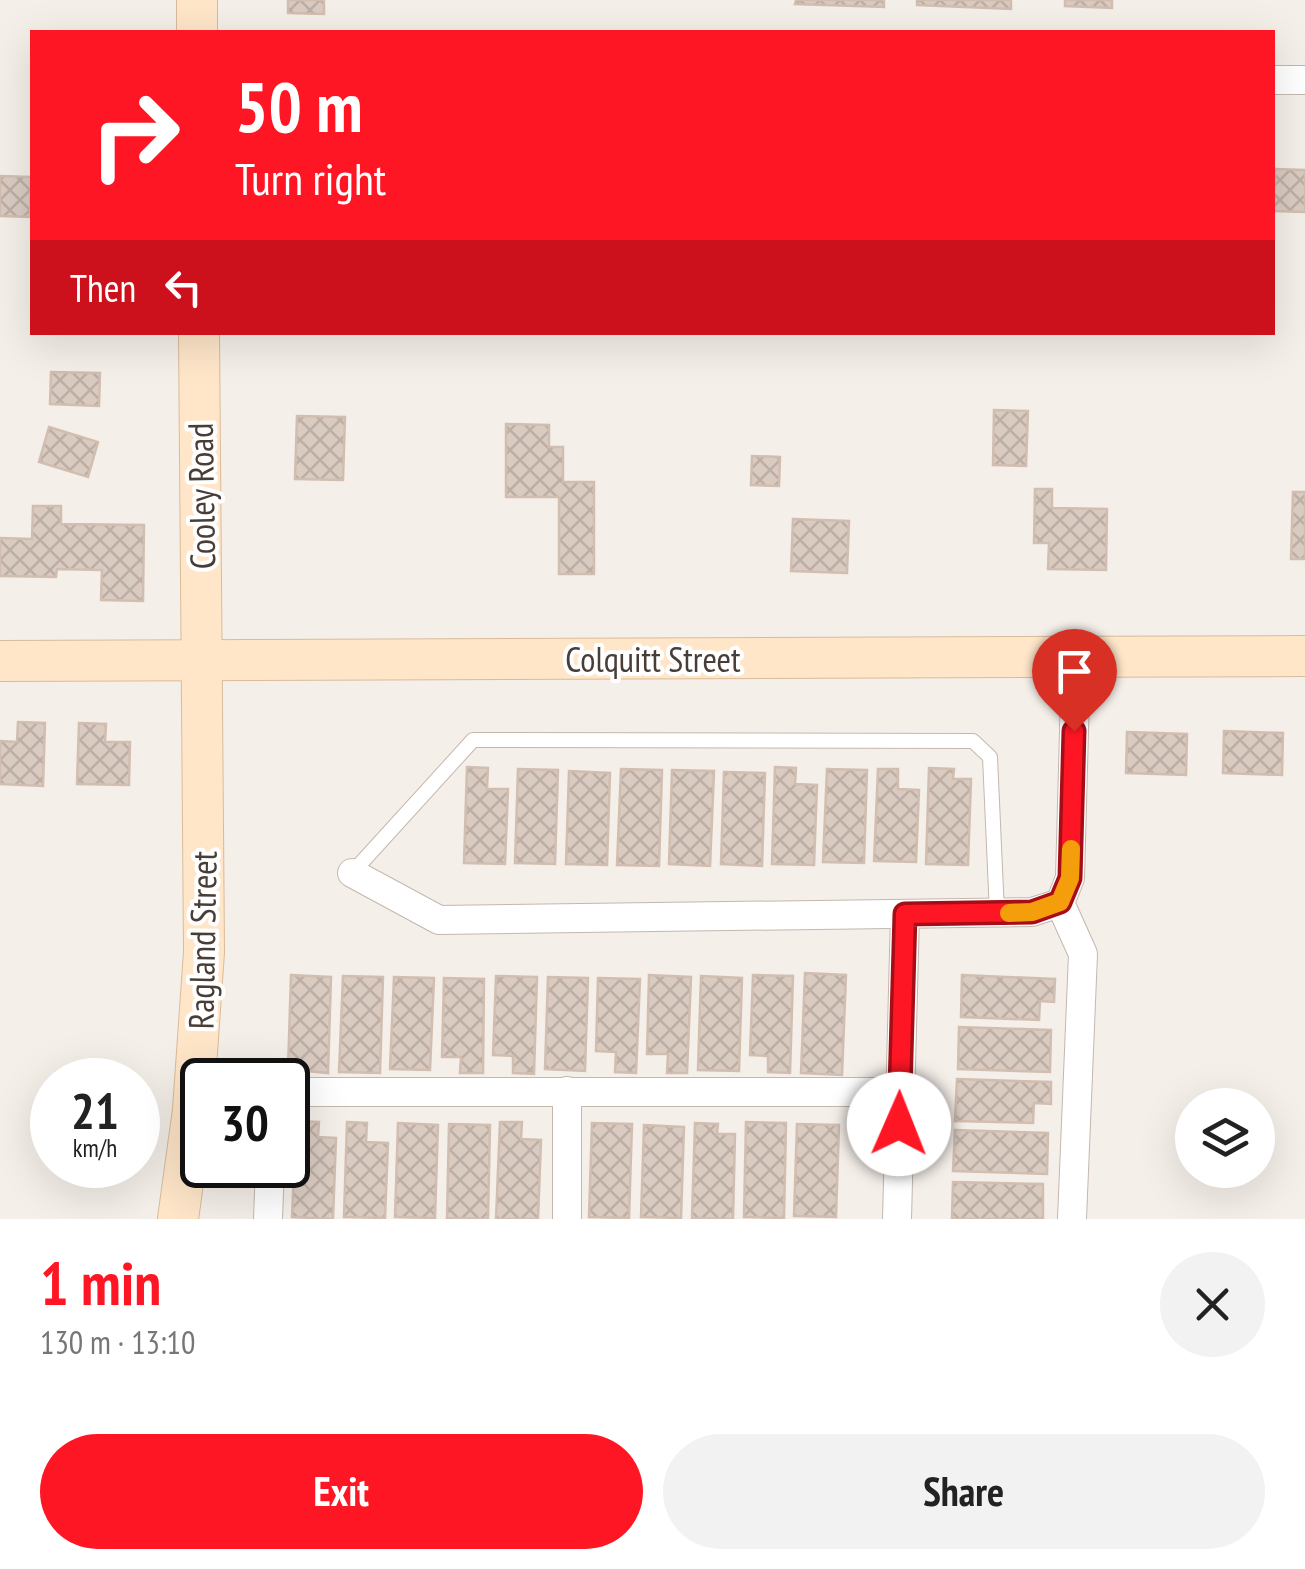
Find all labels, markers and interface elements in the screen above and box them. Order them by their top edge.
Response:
text: 50 m [235,61,363,151]
icon: right [70,70,200,200]
text: Turn right [235,149,386,207]
icon: left [156,260,211,315]
text: Then [70,263,136,312]
street label: Cooley Road [177,422,225,570]
pin [1032,629,1117,732]
street label: Colquitt Street [565,636,741,682]
icon: arrive [1047,644,1102,699]
street label: Ragland Street [177,850,227,1030]
speed limit sign: 30 [180,1058,310,1188]
position arrow [847,1072,951,1176]
text: 21 [71,1078,119,1143]
map controls [1175,1088,1275,1188]
button: layers [1175,1088,1275,1188]
text: km/h [73,1132,117,1164]
text: 1 min [40,1244,161,1322]
button: close [1160,1252,1265,1357]
text: 130 m · 13:10 [40,1321,195,1363]
button: Exit [40,1434,643,1549]
button: Share [663,1434,1265,1549]

